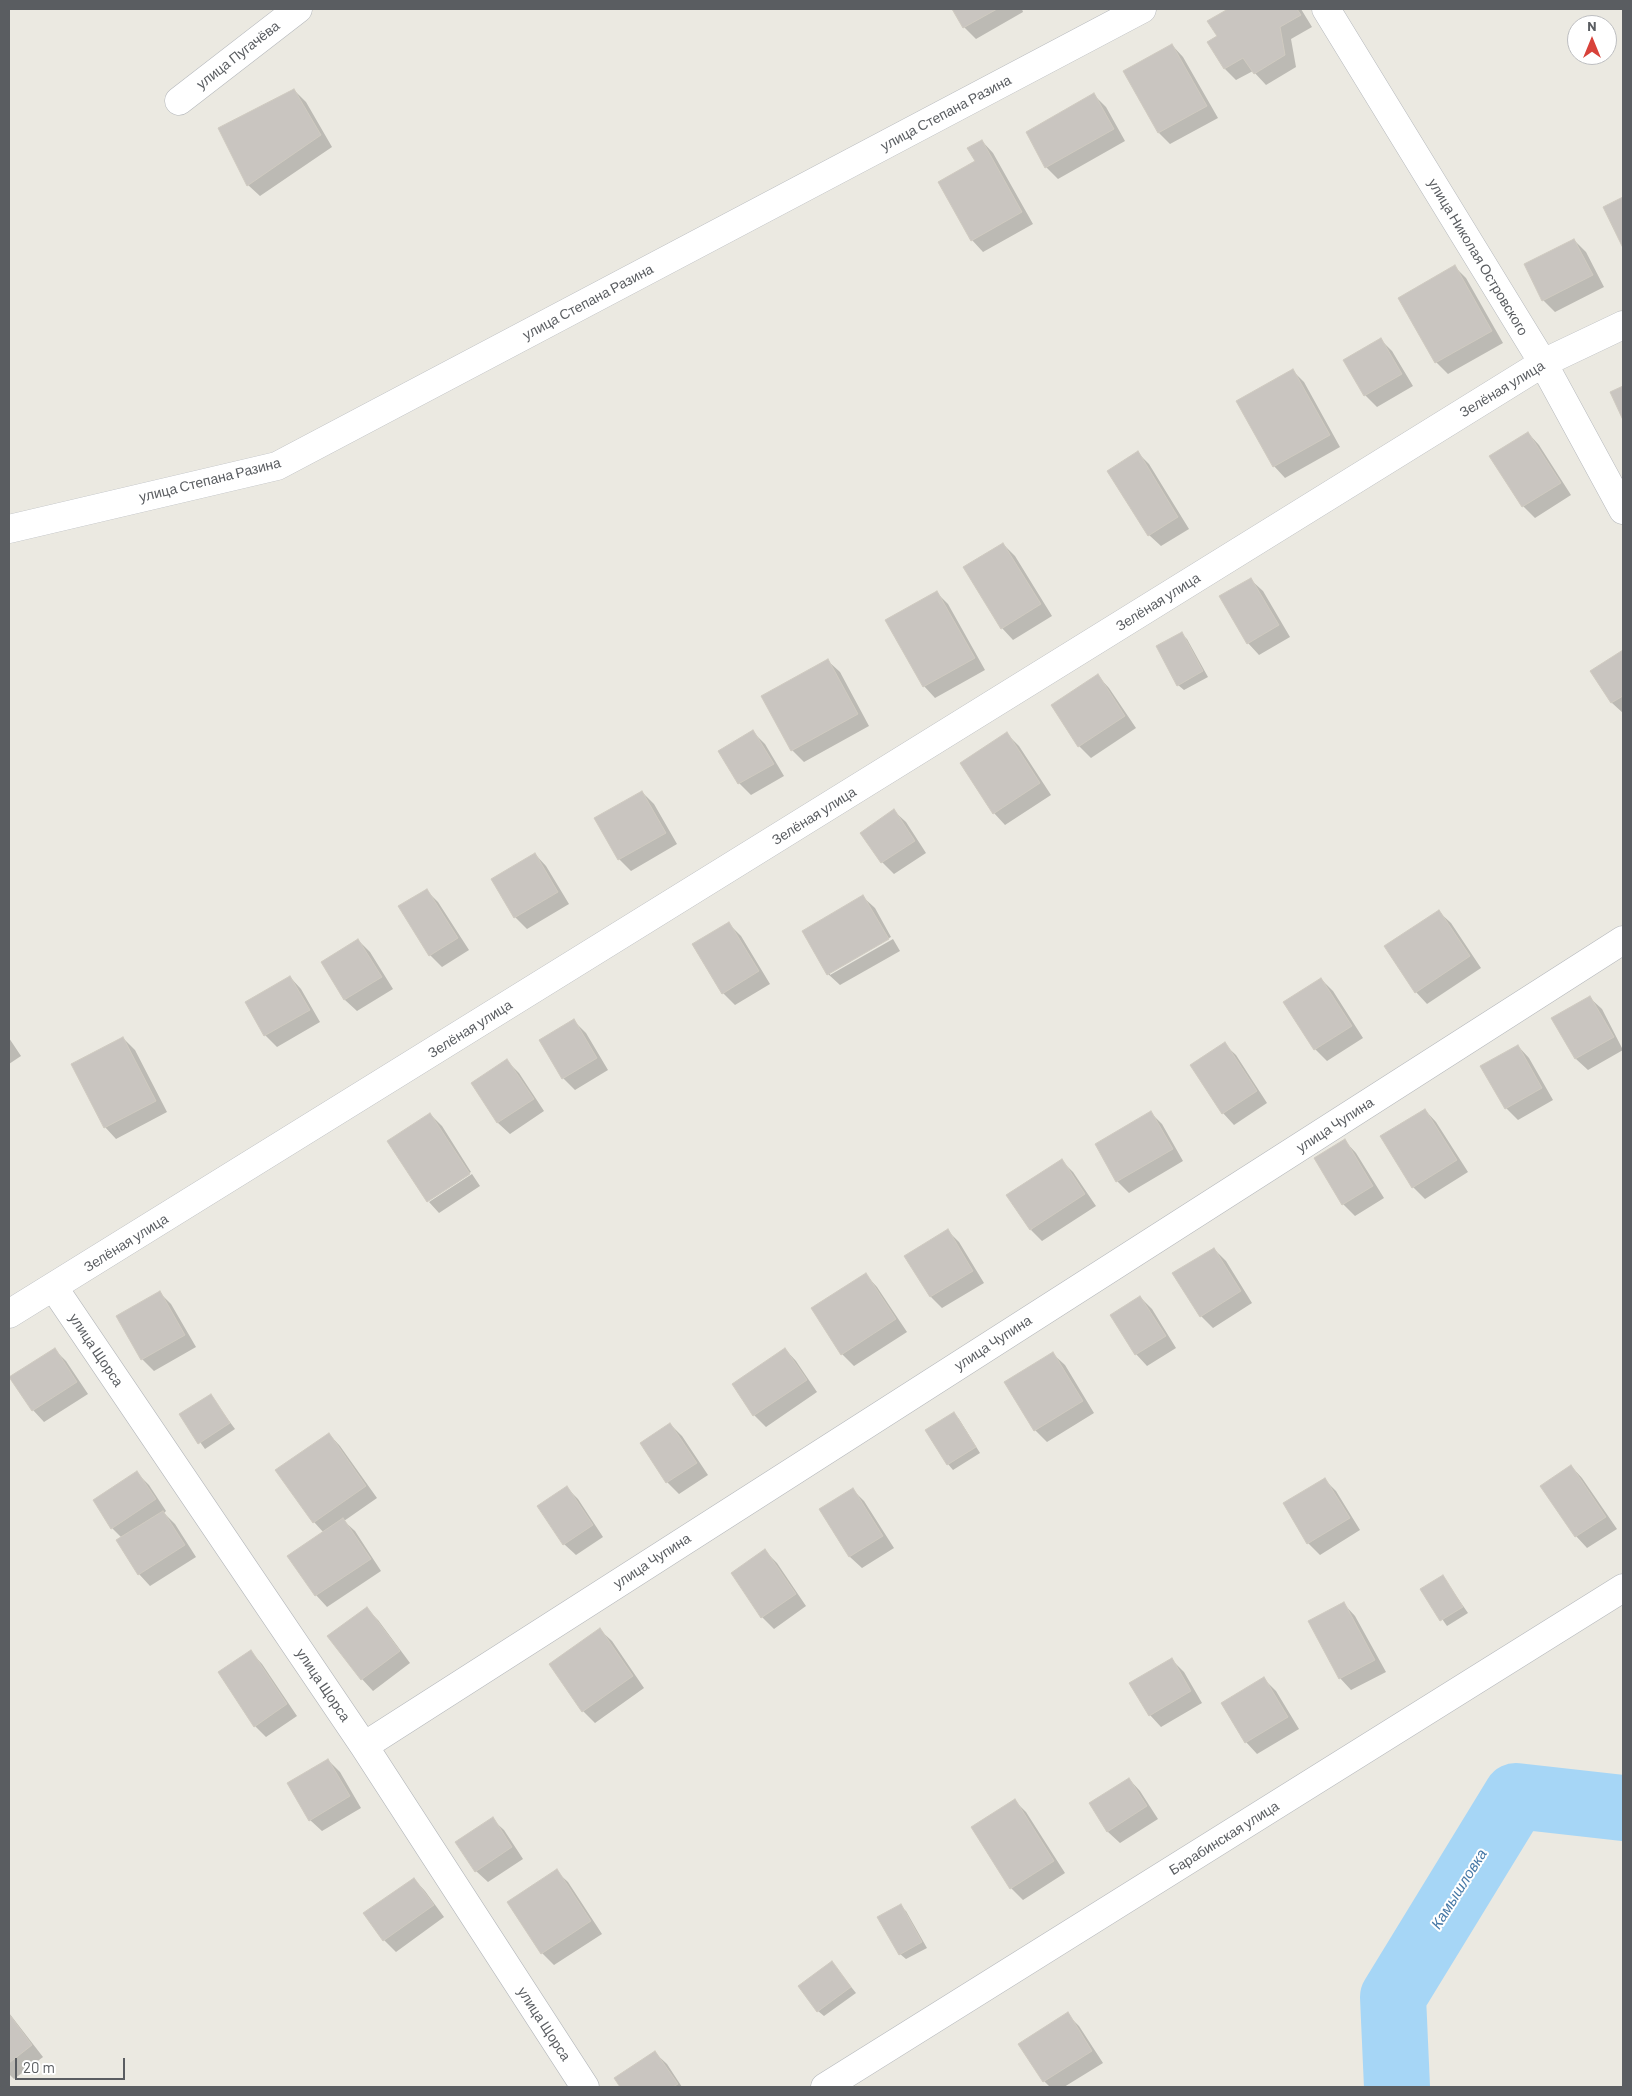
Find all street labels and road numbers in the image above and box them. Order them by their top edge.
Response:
street label: улица Пугачёва [193,17,283,93]
street label: улица Степана Разина [878,71,1014,155]
street label: улица Николая Островского [1424,175,1532,339]
street label: улица Степана Разина [520,260,656,344]
street label: Зелёная улица [1456,357,1548,421]
street label: улица Степана Разина [137,454,283,506]
street label: Зелёная улица [1113,569,1203,635]
street label: Зелёная улица [769,783,859,849]
street label: Зелёная улица [425,996,515,1062]
street label: улица Чупина [1293,1094,1377,1156]
street label: Зелёная улица [81,1210,171,1276]
street label: улица Щорса [65,1310,127,1390]
street label: улица Чупина [951,1312,1035,1374]
street label: улица Чупина [610,1530,694,1592]
street label: улица Щорса [292,1645,354,1725]
street label: Барабинская улица [1166,1797,1282,1879]
street label: улица Щорса [514,1984,574,2064]

